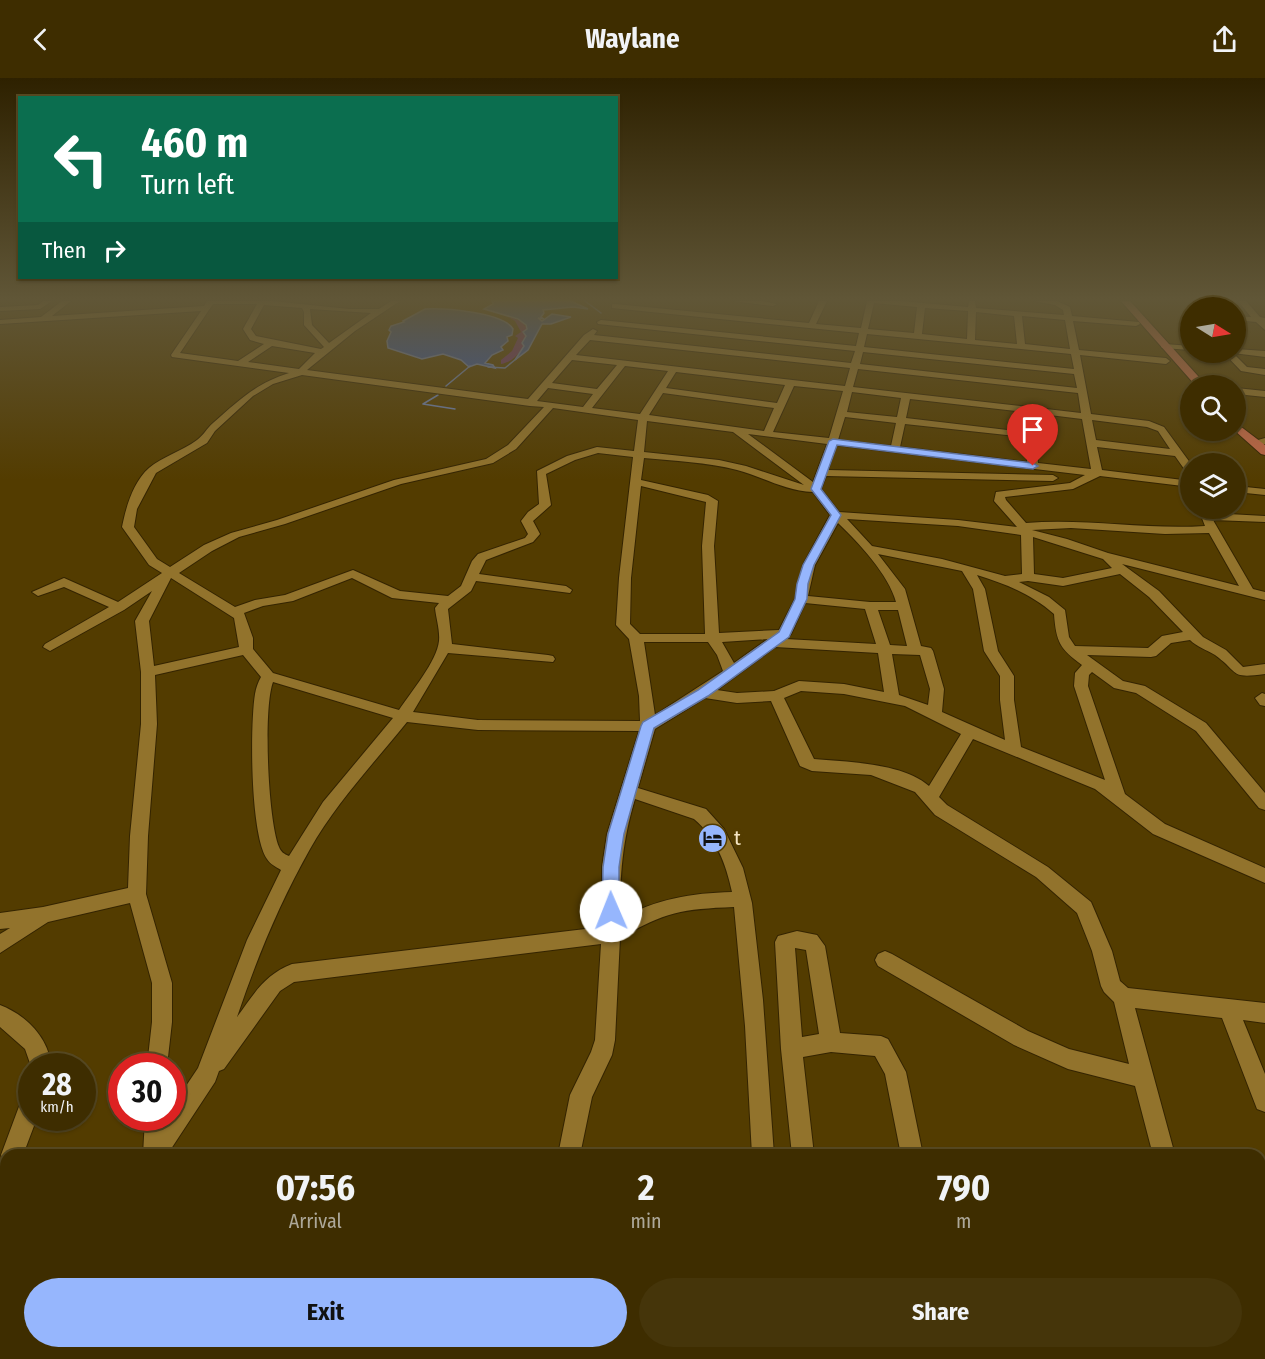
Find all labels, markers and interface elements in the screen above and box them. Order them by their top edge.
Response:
icon: back [24,23,57,56]
text: Waylane [585,23,680,55]
icon: share [1208,23,1241,56]
text: 460 m [141,118,248,168]
icon: left [42,120,120,198]
text: Turn left [141,169,234,201]
icon: right [98,234,131,267]
text: Then [42,237,86,264]
north arrow [1180,297,1246,363]
map controls [1180,297,1246,519]
button: search [1180,375,1246,441]
pin [1007,404,1058,466]
icon: arrive [1016,413,1049,446]
button: layers [1180,453,1246,519]
hotel icon: t [697,822,729,854]
place label: t [734,825,741,851]
position arrow [579,879,643,943]
speed limit sign: 30 [108,1053,186,1131]
text: 28 [42,1067,72,1103]
text: km/h [40,1098,74,1116]
text: 07:56 [276,1166,355,1210]
text: 2 [638,1166,654,1210]
text: 790 [937,1166,990,1210]
text: Arrival [289,1209,342,1233]
text: min [631,1209,662,1233]
text: m [956,1209,971,1233]
button: Exit [24,1278,627,1347]
button: Share [639,1278,1242,1347]

